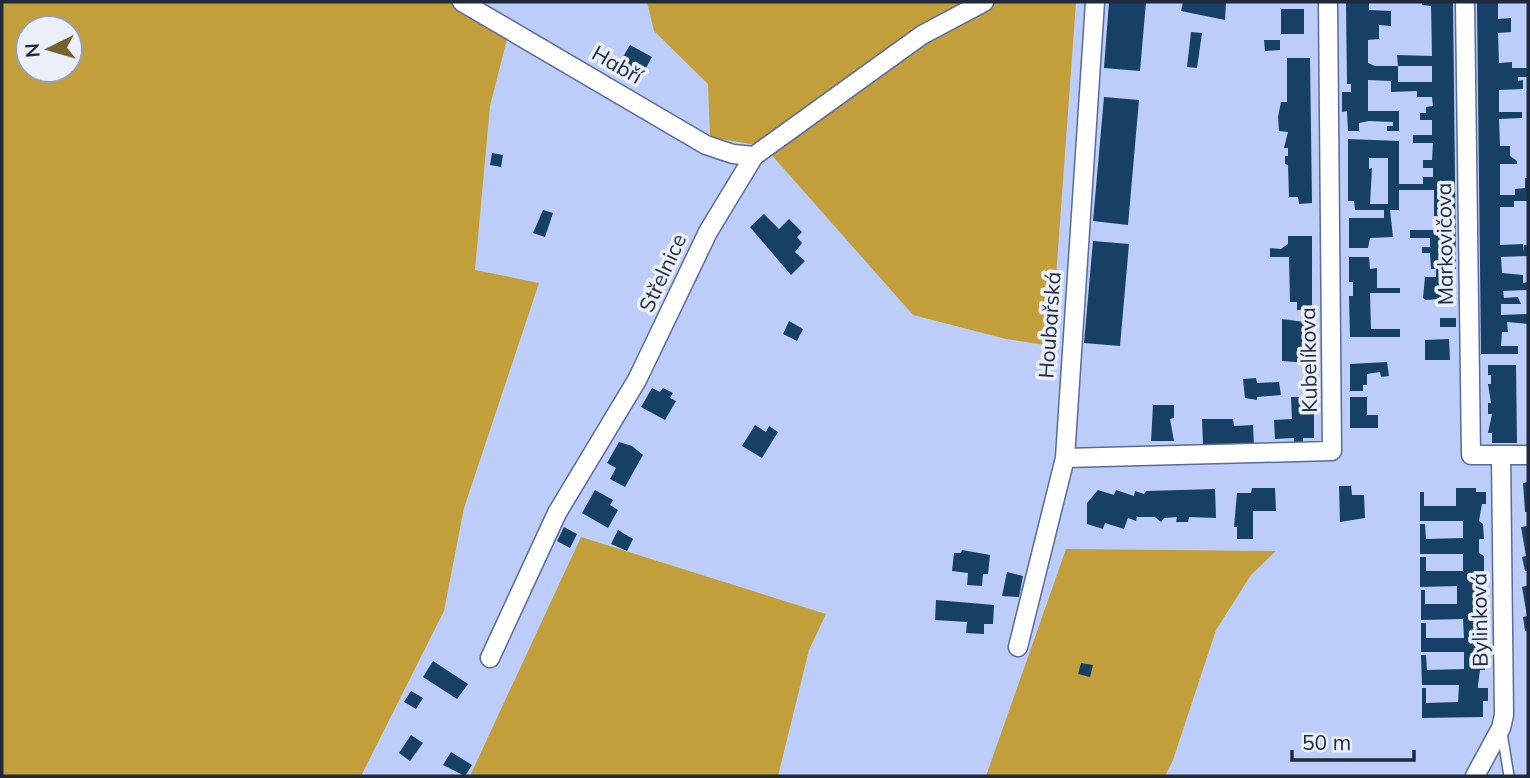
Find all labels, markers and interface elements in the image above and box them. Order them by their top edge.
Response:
north arrow [14,14,84,84]
street label: Habří [588,39,648,89]
text: N [19,42,45,59]
street label: Markovičova [1430,183,1458,305]
street label: Střelnice [633,229,691,316]
street label: Houbařská [1032,271,1066,379]
street label: Kubelíkova [1294,307,1322,413]
street label: Bylinková [1465,573,1493,667]
scale bar [1292,718,1414,762]
text: 50 m [1302,729,1351,755]

